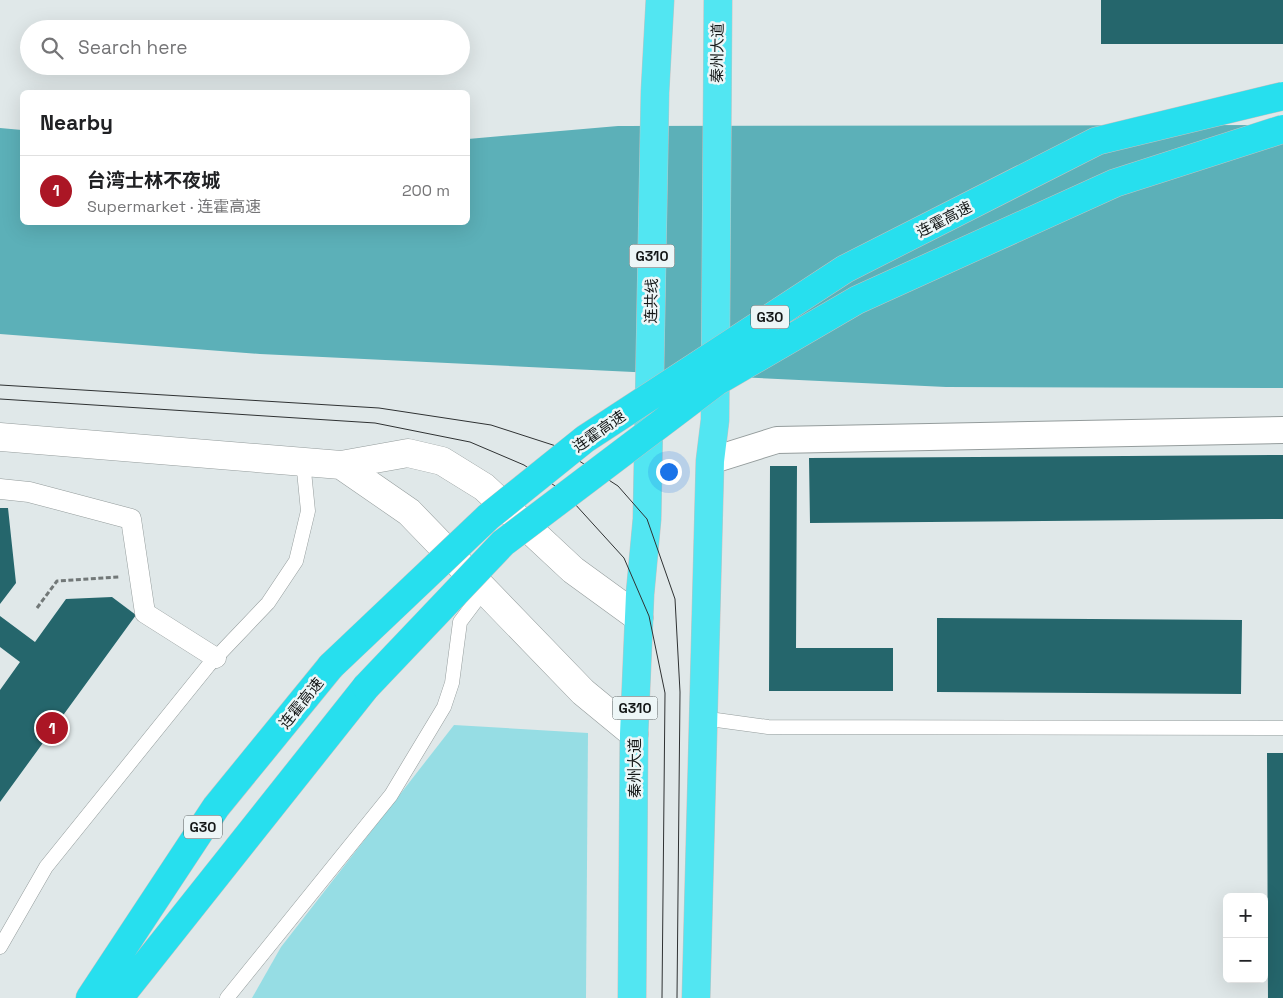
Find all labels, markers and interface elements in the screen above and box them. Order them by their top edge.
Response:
search box [20,20,470,75]
street label: 秦州大道 [707,23,727,83]
icon: search [38,34,66,62]
text: Search here [78,35,188,60]
text: Nearby [40,109,113,136]
text: 台湾士林不夜城 [87,168,220,193]
text: 1 [52,180,60,201]
text: 200 m [402,180,450,201]
text: Supermarket · 连霍高速 [87,196,261,217]
street label: 连霍高速 [913,197,975,241]
road number: G310 [630,245,674,268]
street label: 连共线 [641,278,661,324]
road number: G30 [751,306,789,328]
street label: 连霍高速 [569,406,629,456]
your location [656,459,682,485]
street label: 连霍高速 [275,674,327,732]
road number: G310 [612,696,658,720]
pin: 1 [36,709,68,747]
street label: 秦州大道 [625,738,644,798]
road number: G30 [184,816,222,839]
map controls [1223,893,1268,983]
button: + [1223,893,1268,938]
button: − [1223,938,1268,983]

